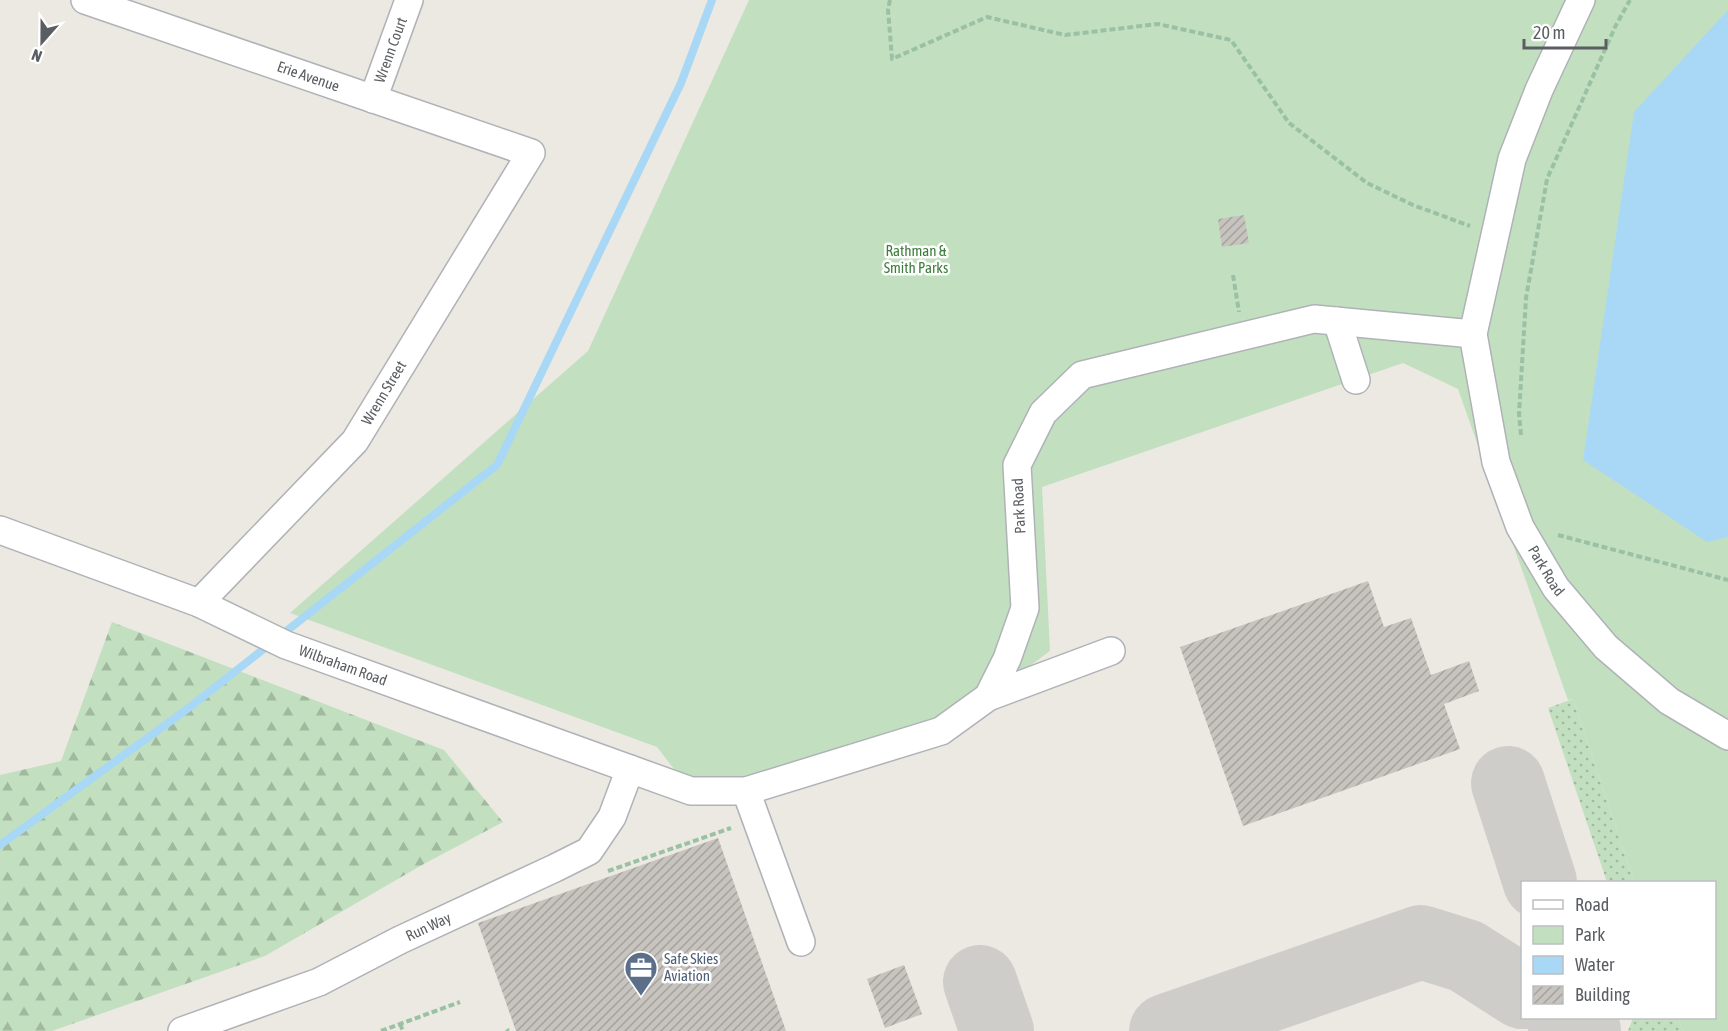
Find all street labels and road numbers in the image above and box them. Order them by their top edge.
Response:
street label: Wrenn Court [371,15,410,85]
street label: Erie Avenue [275,58,342,95]
street label: Wrenn Street [358,358,409,428]
street label: Park Road [1009,478,1028,534]
street label: Park Road [1525,542,1568,599]
street label: Wilbraham Road [297,641,389,689]
street label: Run Way [403,909,453,944]

